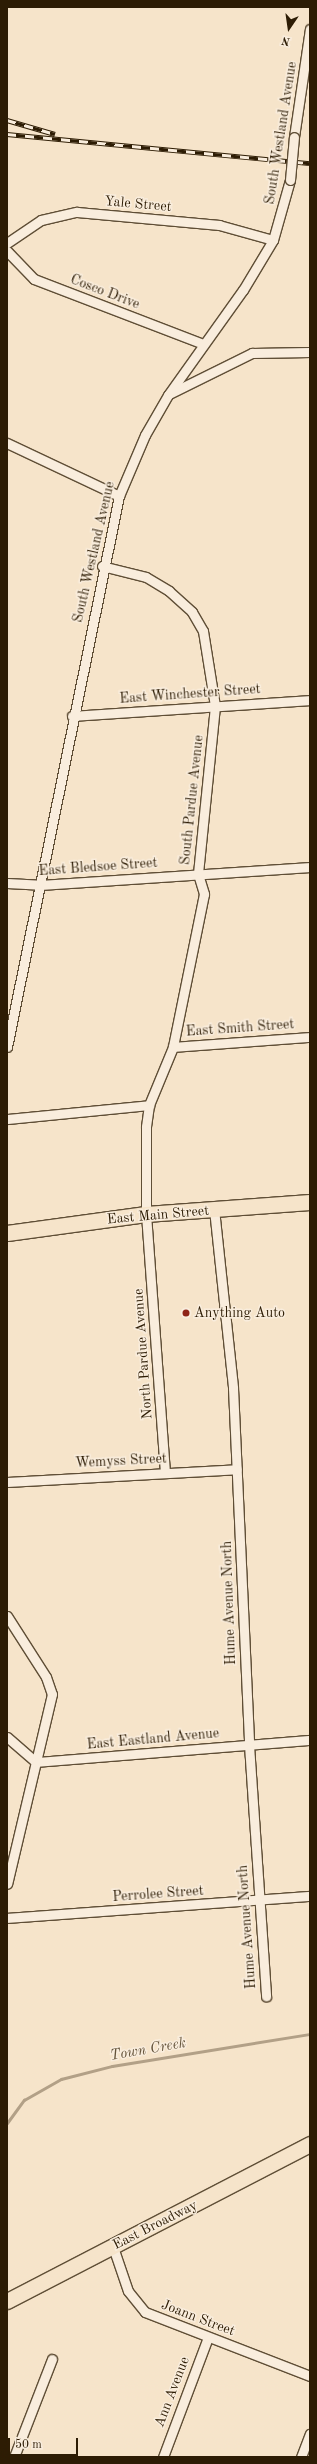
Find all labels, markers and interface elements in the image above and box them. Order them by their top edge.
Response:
north arrow [269,8,309,48]
text: N [281,34,292,46]
street label: South Westland Avenue [261,60,301,206]
street label: Yale Street [104,193,172,215]
street label: Cosco Drive [68,271,142,313]
street label: South Westland Avenue [70,480,118,624]
street label: East Winchester Street [119,681,261,707]
street label: South Pardue Avenue [177,734,207,866]
street label: East Bledsoe Street [38,854,158,880]
street label: East Smith Street [185,1016,295,1040]
street label: East Main Street [106,1202,210,1228]
street label: North Pardue Avenue [130,1288,156,1420]
place label: Anything Auto [194,1305,285,1321]
marker: Anything Auto [181,1308,191,1318]
street label: Wemyss Street [75,1450,167,1472]
street label: Hume Avenue North [218,1541,240,1665]
street label: East Eastland Avenue [86,1725,220,1753]
street label: Hume Avenue North [234,1864,260,1990]
street label: Perrolee Street [112,1882,204,1906]
water label: Town Creek [109,2034,187,2066]
street label: East Broadway [110,2197,200,2253]
street label: Joann Street [159,2296,237,2340]
street label: Ann Avenue [151,2354,193,2430]
scale bar [10,2430,80,2456]
text: 50 m [15,2439,42,2451]

